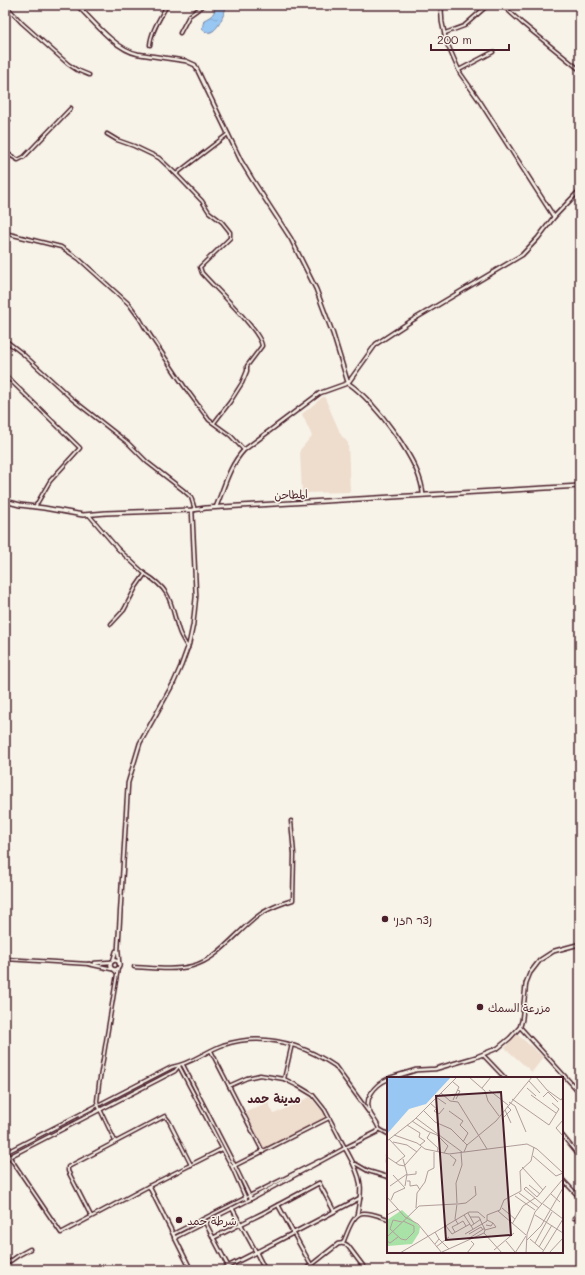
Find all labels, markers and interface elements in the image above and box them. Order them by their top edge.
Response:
scale bar [431,26,509,52]
text: 200 m [437,31,472,47]
street label: المطاحن [274,486,308,502]
place label: נצר חזני [393,912,432,927]
marker: נצר חזני [380,914,390,924]
place label: مزرعة السمك [488,1000,551,1015]
marker: مزرعة السمك [475,1002,485,1012]
inset map [387,1077,563,1253]
district label: مدينة حمد [247,1090,301,1106]
place label: شرطة حمد [187,1213,237,1228]
marker: شرطة حمد [174,1215,184,1225]

